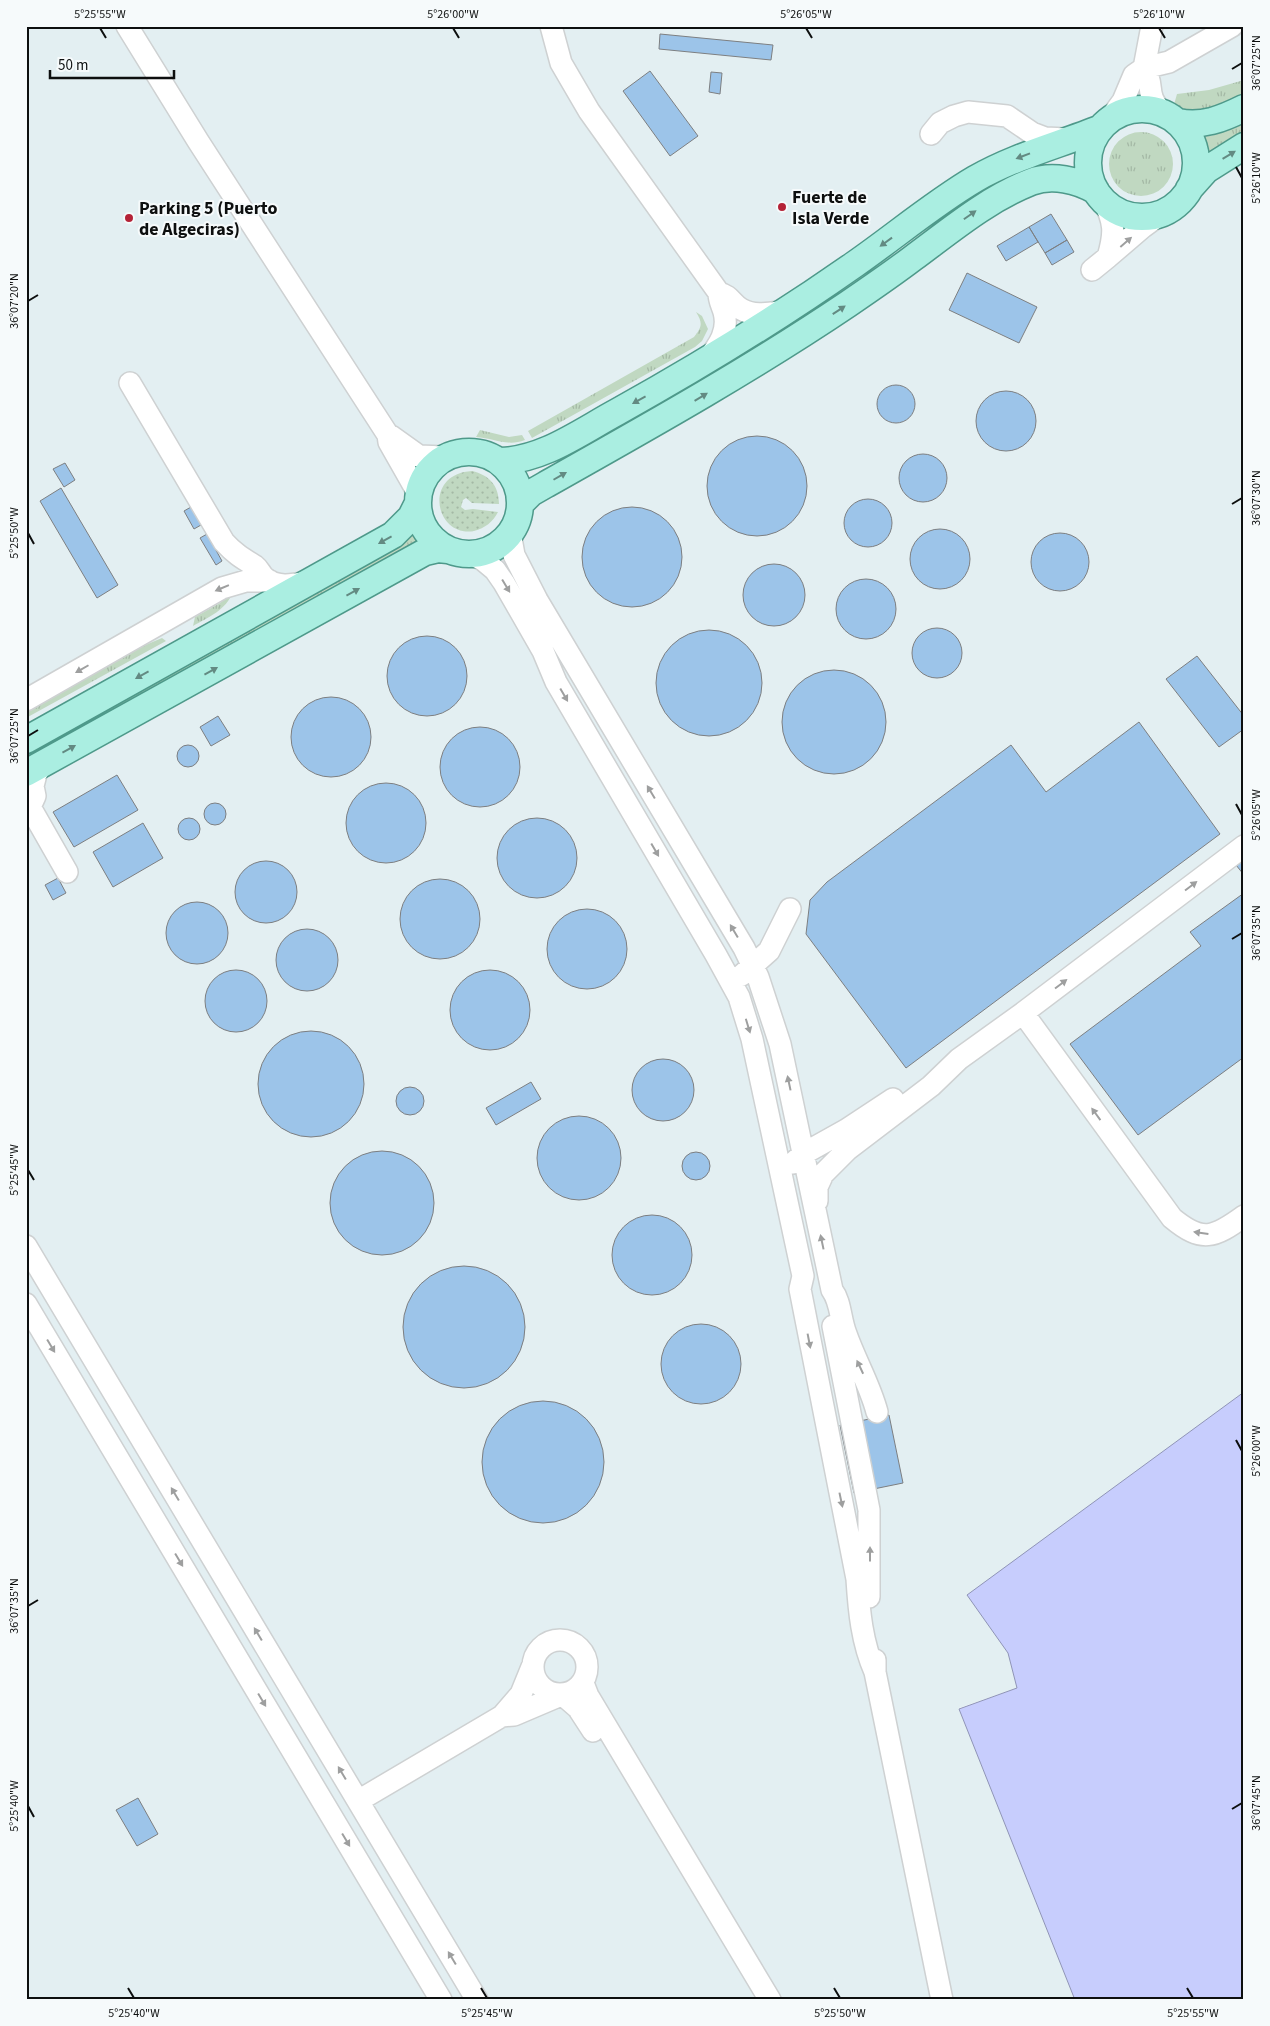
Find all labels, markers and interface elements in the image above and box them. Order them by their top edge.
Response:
text: 5°25'55"W [74,6,126,23]
text: 5°26'00"W [427,6,479,23]
text: 5°26'05"W [780,6,832,23]
text: 5°26'10"W [1133,6,1185,23]
text: 36°07'25"N [1248,35,1265,91]
scale bar [50,48,174,80]
text: 50 m [58,55,88,76]
one-way arrow [1221,151,1236,159]
one-way arrow [1015,152,1030,160]
text: 5°26'10"W [1248,152,1265,204]
place label: Fuerte de Isla Verde [792,185,869,231]
place label: Parking 5 (Puerto de Algeciras) [139,196,277,242]
marker: Fuerte de Isla Verde [776,201,788,213]
one-way arrow [964,210,977,220]
marker: Parking 5 (Puerto de Algeciras) [123,212,135,224]
one-way arrow [1119,236,1132,247]
one-way arrow [879,237,893,247]
text: 36°07'20"N [6,273,23,329]
one-way arrow [832,305,846,315]
one-way arrow [695,392,708,401]
one-way arrow [632,395,646,404]
text: 36°07'30"N [1248,470,1265,526]
one-way arrow [553,472,567,481]
text: 5°25'50"W [6,507,23,559]
one-way arrow [378,535,392,544]
one-way arrow [501,580,510,593]
one-way arrow [215,585,230,593]
one-way arrow [346,588,361,596]
one-way arrow [74,665,89,673]
one-way arrow [204,667,218,675]
one-way arrow [135,671,150,679]
one-way arrow [559,689,568,702]
text: 36°07'25"N [6,708,23,764]
one-way arrow [62,745,76,754]
one-way arrow [646,785,655,798]
text: 5°26'05"W [1248,789,1265,841]
one-way arrow [651,843,659,858]
one-way arrow [1184,881,1198,891]
text: 36°07'35"N [1248,905,1265,961]
one-way arrow [729,925,738,938]
one-way arrow [1054,979,1068,989]
one-way arrow [745,1019,753,1034]
one-way arrow [784,1075,792,1091]
one-way arrow [1091,1107,1101,1121]
text: 5°25'45"W [6,1144,23,1196]
one-way arrow [1192,1229,1208,1237]
one-way arrow [818,1235,826,1250]
one-way arrow [806,1333,814,1349]
one-way arrow [47,1339,56,1352]
one-way arrow [856,1360,864,1374]
text: 5°26'00"W [1248,1425,1265,1477]
one-way arrow [170,1488,179,1501]
one-way arrow [837,1493,845,1508]
one-way arrow [866,1546,874,1562]
one-way arrow [175,1554,184,1567]
text: 36°07'35"N [6,1578,23,1634]
one-way arrow [254,1627,263,1640]
one-way arrow [258,1693,267,1707]
one-way arrow [337,1767,346,1780]
text: 36°07'45"N [1248,1775,1265,1831]
text: 5°25'40"W [6,1780,23,1832]
one-way arrow [341,1833,350,1846]
one-way arrow [447,1951,456,1964]
text: 5°25'40"W [108,2005,160,2022]
text: 5°25'45"W [461,2005,513,2022]
text: 5°25'50"W [814,2005,866,2022]
text: 5°25'55"W [1167,2005,1219,2022]

